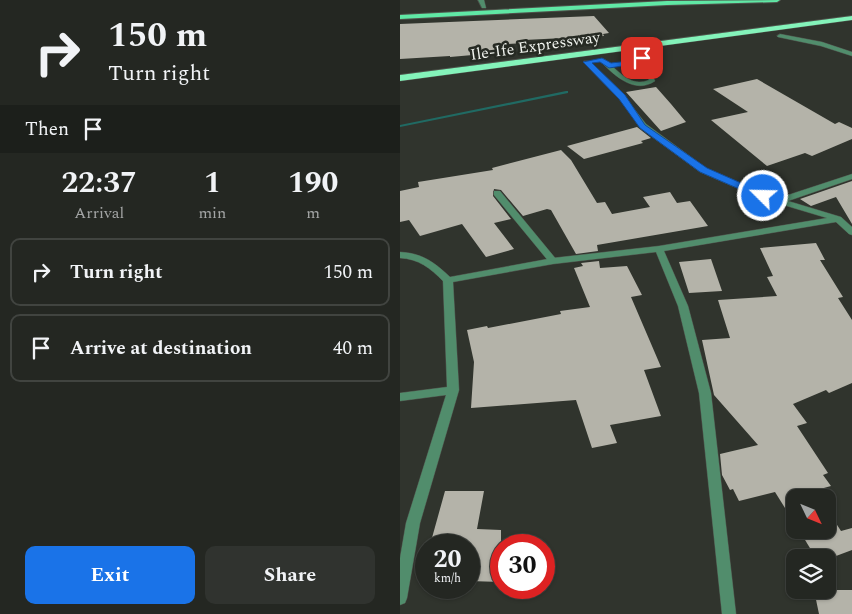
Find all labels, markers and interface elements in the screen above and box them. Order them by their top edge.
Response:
text: 150 m [108,9,207,62]
icon: right [25,20,90,85]
street label: Ile-Ife Expressway [469,25,603,67]
pin [621,37,663,79]
icon: arrive [628,44,656,72]
text: Turn right [108,57,210,90]
text: Then [25,115,69,144]
icon: arrive [79,115,107,143]
text: 22:37 [62,160,137,206]
text: 1 [204,160,221,206]
text: 190 [288,160,338,206]
position arrow [736,169,788,221]
text: Arrival [74,201,124,225]
text: min [198,201,226,225]
text: m [306,201,320,225]
icon: right [27,258,55,286]
text: Turn right [70,258,163,287]
text: 150 m [323,258,373,287]
icon: arrive [27,334,55,362]
text: Arrive at destination [70,334,252,363]
text: 40 m [333,334,373,363]
north arrow [786,489,836,539]
map controls [786,489,836,599]
speed limit sign: 30 [490,534,555,599]
text: 20 [433,541,462,579]
button: Exit [25,546,195,604]
button: Share [205,546,375,604]
button: layers [786,549,836,599]
text: km/h [434,569,461,588]

